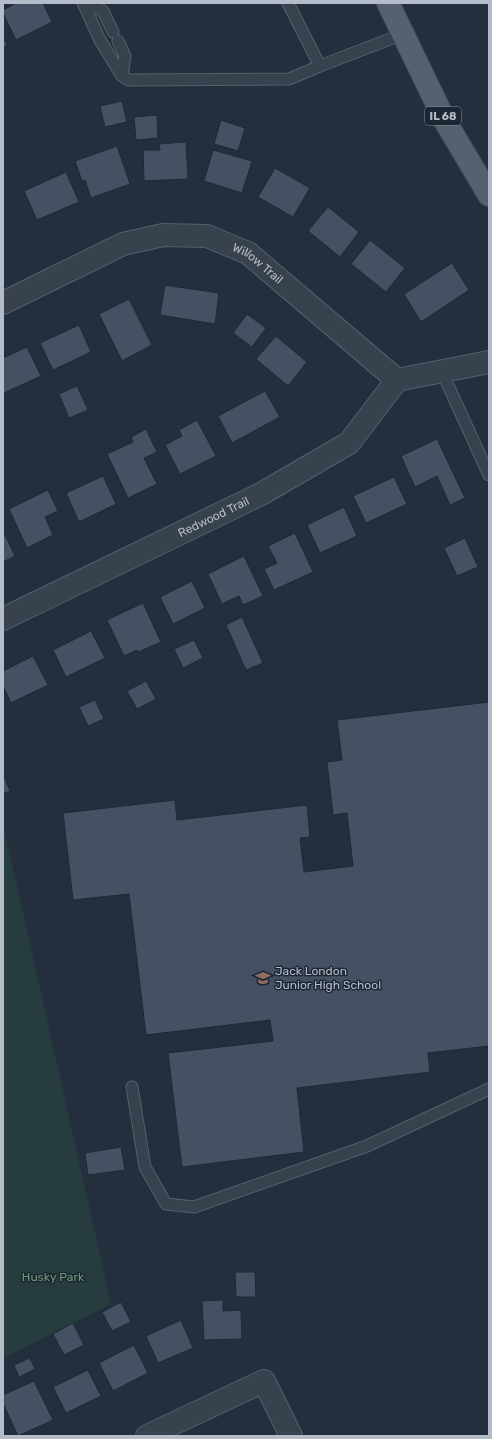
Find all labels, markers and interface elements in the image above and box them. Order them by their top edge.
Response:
road number: IL 68 [425,107,461,125]
street label: Willow Trail [230,240,286,287]
street label: Redwood Trail [176,494,252,540]
place label: Jack London Junior High School [275,964,381,992]
school or university icon: Jack London Junior High School [254,969,272,987]
park label: Husky Park [22,1270,85,1284]

